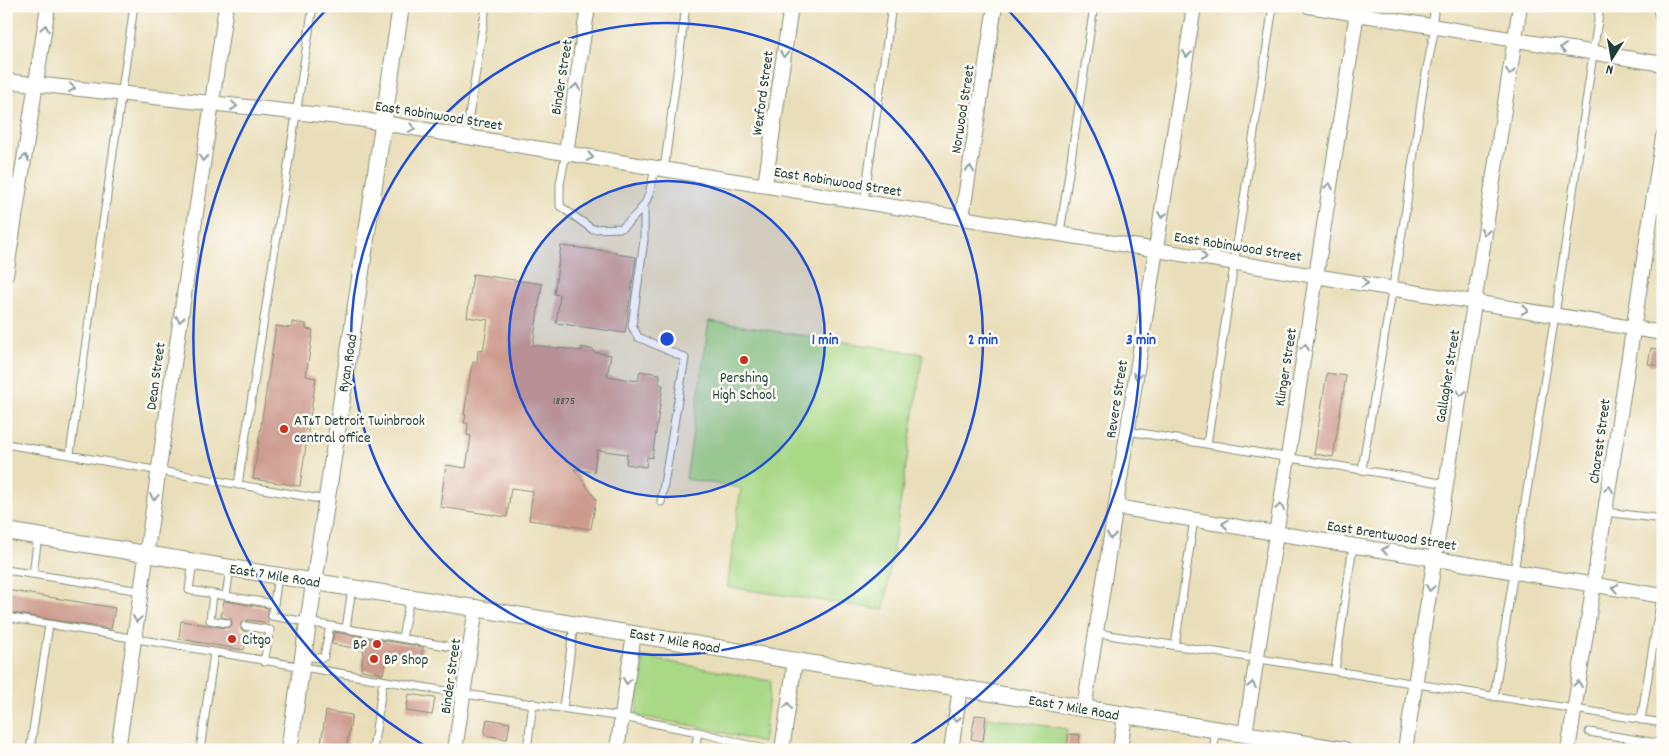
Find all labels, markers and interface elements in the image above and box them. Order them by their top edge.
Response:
one-way arrow [39,24,50,32]
north arrow [1586,32,1636,82]
street label: Binder Street [546,38,580,117]
one-way arrow [1558,43,1566,54]
street label: Wexford Street [747,49,781,137]
one-way arrow [1182,50,1192,59]
one-way arrow [779,51,790,59]
text: N [1605,58,1615,79]
street label: Norwood Street [946,63,982,155]
one-way arrow [1506,67,1516,76]
one-way arrow [68,82,76,93]
one-way arrow [570,83,580,92]
street label: East Robinwood Street [373,96,505,138]
one-way arrow [230,100,238,111]
one-way arrow [408,122,417,132]
one-way arrow [586,151,594,161]
one-way arrow [19,154,29,162]
one-way arrow [198,155,209,163]
street label: East Robinwood Street [772,162,904,204]
one-way arrow [964,165,974,174]
one-way arrow [1323,182,1334,190]
one-way arrow [1157,211,1167,219]
street label: East Robinwood Street [1172,227,1304,269]
one-way arrow [1481,228,1491,237]
one-way arrow [1200,252,1209,262]
one-way arrow [1360,278,1369,288]
one-way arrow [1521,304,1529,314]
one-way arrow [175,315,185,323]
street label: Klinger Street [1270,326,1304,408]
street label: Gallagher Street [1431,328,1467,425]
centre of rings [658,330,676,348]
text: 1 min [812,330,838,352]
text: 2 min [968,330,998,352]
text: 3 min [1126,330,1156,352]
street label: Ryan Road [334,333,364,394]
street label: Dean Street [141,341,173,412]
one-way arrow [1299,343,1309,351]
marker: Pershing High School [738,354,750,366]
street label: Revere Street [1101,358,1135,440]
place label: Pershing High School [712,368,776,407]
one-way arrow [1132,371,1142,380]
one-way arrow [1456,389,1466,397]
house number: 18875 [553,393,575,410]
street label: Charest Street [1584,397,1618,485]
place label: AT&T Detroit Twinbrook central office [294,411,425,450]
marker: AT&T Detroit Twinbrook central office [278,423,290,435]
one-way arrow [1603,485,1613,493]
one-way arrow [149,493,159,502]
one-way arrow [1274,503,1284,512]
street label: East Brentwood Street [1325,516,1458,558]
one-way arrow [1220,520,1229,530]
one-way arrow [1107,532,1117,540]
one-way arrow [1381,545,1389,556]
street label: East 7 Mile Road [228,559,322,595]
one-way arrow [1610,583,1618,594]
one-way arrow [1426,584,1436,592]
one-way arrow [132,616,143,624]
street label: East 7 Mile Road [628,623,722,661]
place label: Citgo [242,630,271,652]
marker: Citgo [226,633,238,645]
place label: BP [353,635,367,657]
street label: Binder Street [436,637,468,715]
marker: BP [371,638,383,650]
place label: BP Shop [384,650,429,672]
marker: BP Shop [368,653,380,665]
one-way arrow [623,677,633,686]
one-way arrow [1573,680,1583,689]
one-way arrow [1247,681,1257,690]
street label: East 7 Mile Road [1027,690,1121,728]
one-way arrow [783,701,793,710]
one-way arrow [951,715,962,723]

